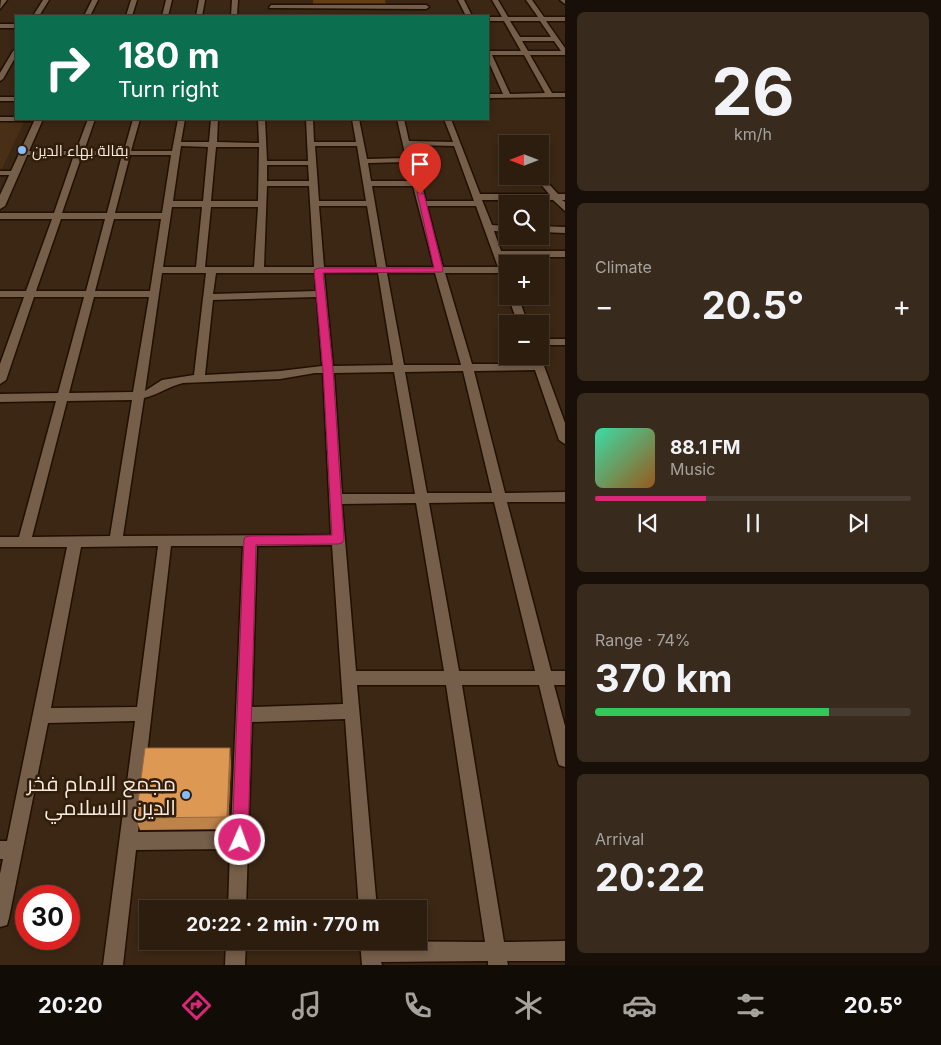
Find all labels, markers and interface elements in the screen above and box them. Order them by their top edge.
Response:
text: 180 m [118,34,220,76]
icon: right [35,35,100,100]
text: 26 [711,52,795,131]
text: Turn right [118,76,219,102]
text: km/h [734,124,772,144]
north arrow [499,135,549,185]
map controls [499,135,549,365]
place label: بقالة بهاء الدين [32,141,128,161]
pin [399,143,441,194]
marker: بقالة بهاء الدين [16,144,28,156]
icon: arrive [406,150,434,178]
button: search [499,195,549,245]
button: + [499,255,549,305]
text: Climate [595,257,652,277]
text: 20.5° [702,282,804,328]
text: − [595,289,614,323]
text: + [892,289,911,323]
button: − [499,315,549,365]
text: 88.1 FM [670,436,741,459]
text: Music [670,459,715,479]
icon: previous [634,509,662,537]
icon: pause [739,509,767,537]
icon: next [844,509,872,537]
text: Range · 74% [595,630,691,650]
text: 370 km [595,655,732,701]
place label: مجمع الامام فخر الدين الاسلامي [26,771,176,824]
marker: مجمع الامام فخر الدين الاسلامي [180,789,192,801]
position arrow [213,813,265,865]
text: Arrival [595,829,644,849]
text: 20:22 [595,854,705,900]
speed limit sign: 30 [15,885,80,950]
text: 20:22 · 2 min · 770 m [186,913,380,936]
icon: directions [179,988,214,1023]
icon: music [289,988,324,1023]
icon: phone [400,988,435,1023]
icon: climate [511,988,546,1023]
icon: car [622,988,657,1023]
icon: filters [733,988,768,1023]
text: 20:20 [38,992,103,1018]
text: 20.5° [844,992,903,1018]

